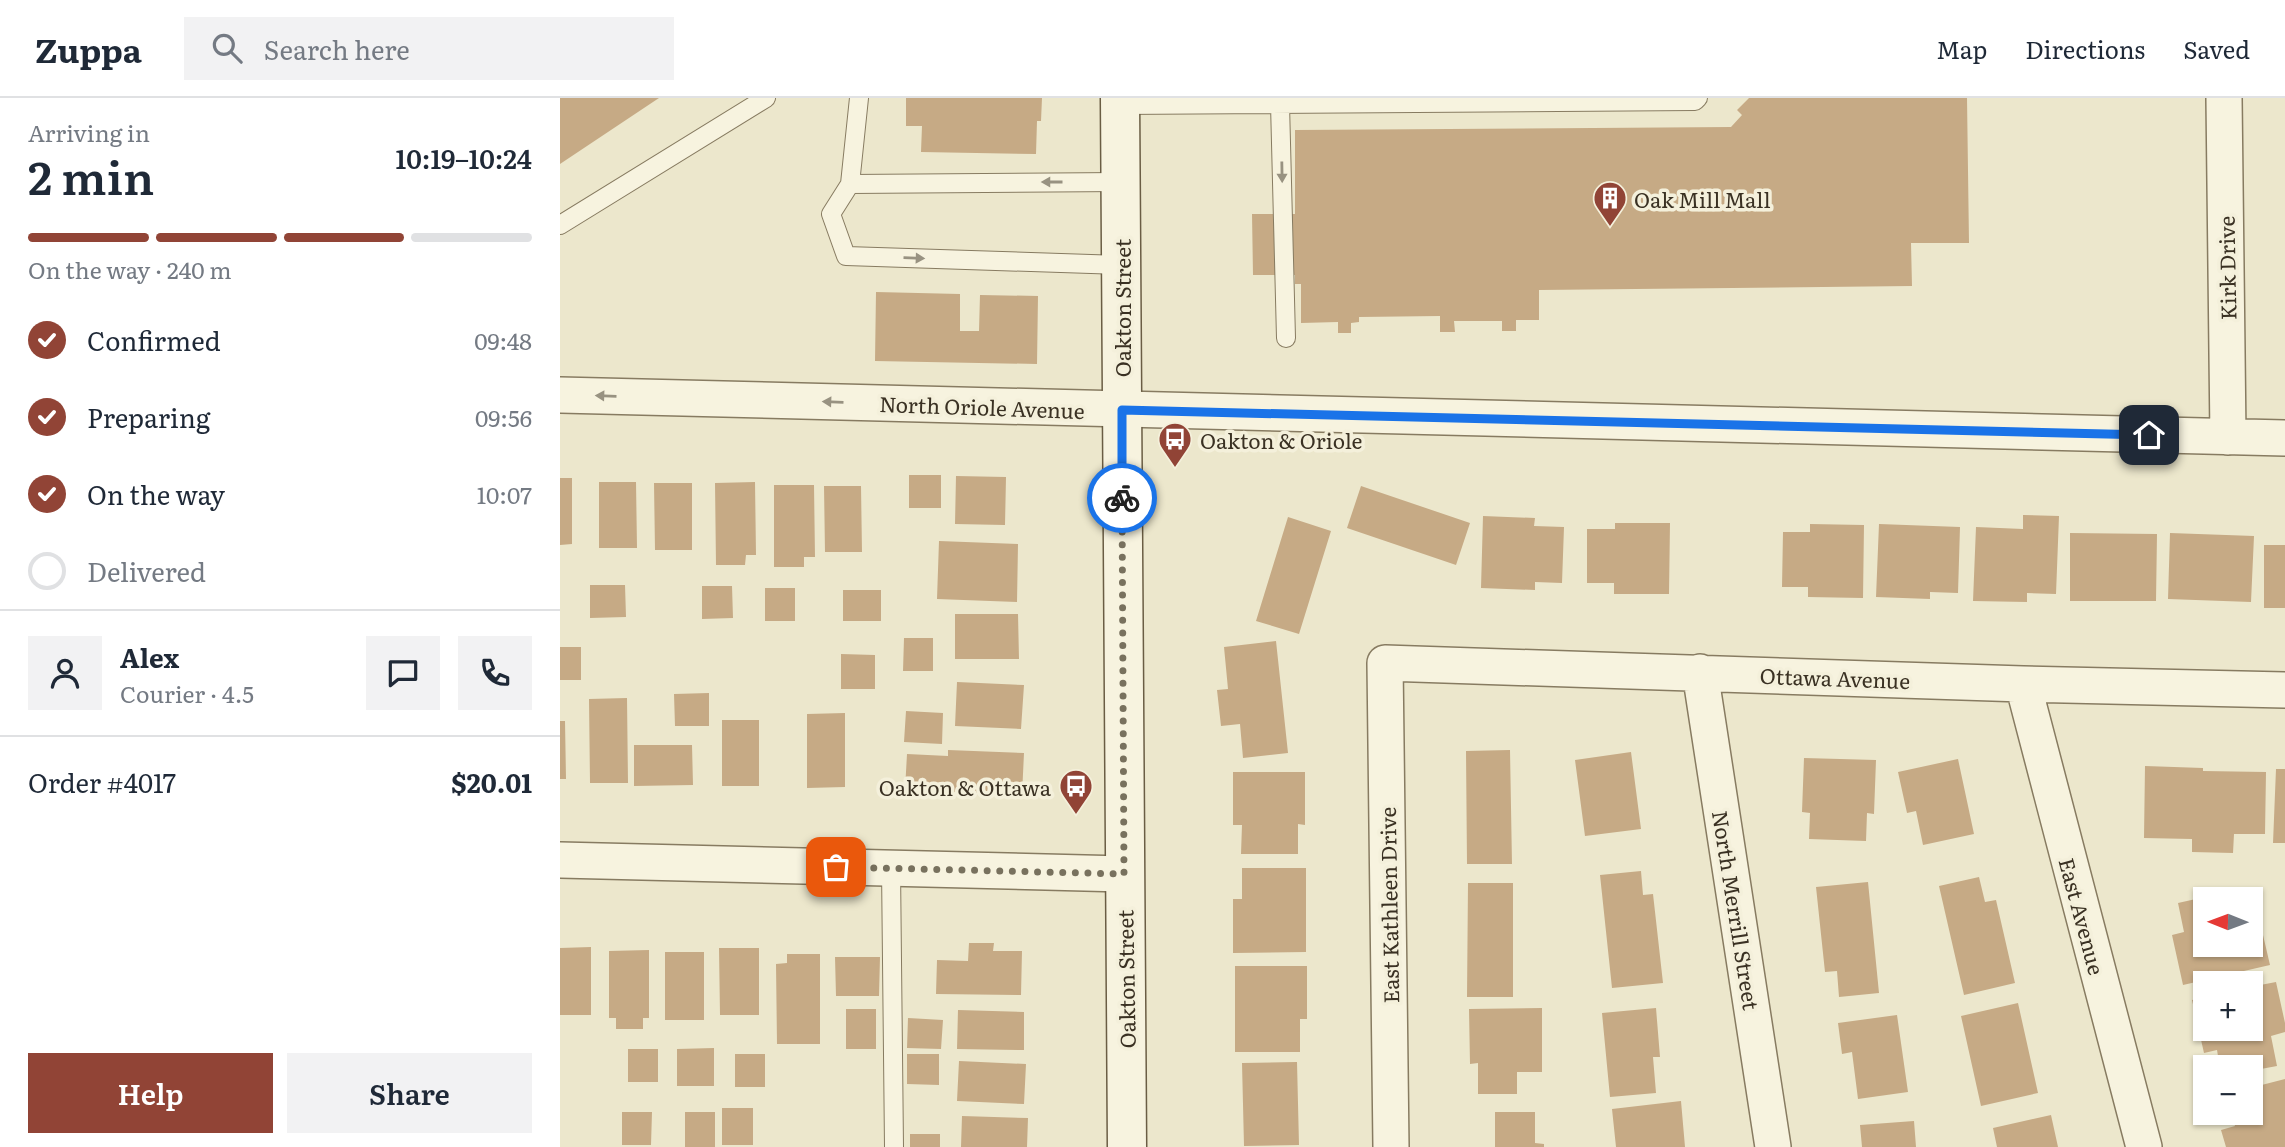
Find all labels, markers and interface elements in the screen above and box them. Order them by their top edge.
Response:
search box [184,17,674,80]
text: Zuppa [35,24,142,73]
icon: search [208,29,246,67]
text: Search here [264,29,410,68]
text: Map [1936,31,1987,66]
text: Directions [2025,31,2145,66]
text: Saved [2183,31,2250,66]
text: Arriving in [28,115,150,149]
text: 10:19–10:24 [396,138,532,177]
text: 2 min [28,141,154,209]
one-way arrow [1276,161,1288,183]
one-way arrow [1041,176,1063,188]
building icon: Oak Mill Mall [1591,179,1629,228]
place label: Oak Mill Mall [1634,183,1770,214]
street label: Kirk Drive [2210,215,2242,321]
street label: Oakton Street [1106,238,1137,377]
text: On the way · 240 m [28,252,232,286]
one-way arrow [904,252,926,263]
text: Confirmed [87,320,221,359]
icon: check [28,321,66,359]
text: 09:48 [474,323,532,357]
street label: North Oriole Avenue [879,387,1085,425]
one-way arrow [594,390,616,402]
text: Preparing [87,397,210,436]
one-way arrow [822,397,844,408]
icon: check [28,398,66,436]
text: 09:56 [475,400,532,434]
pin [2119,405,2179,465]
icon: home [2130,416,2168,454]
bus stop icon: Oakton & Oriole [1156,420,1194,469]
place label: Oakton & Oriole [1200,424,1362,455]
courier [1087,463,1157,533]
text: On the way [87,474,225,513]
icon: check [28,475,66,513]
text: 10:07 [477,477,532,511]
icon: bike [1103,479,1141,517]
text: Delivered [87,551,206,590]
button: person [28,636,102,710]
button: chat [366,636,440,710]
button: phone [458,636,532,710]
text: Alex [120,637,179,676]
street label: Ottawa Avenue [1759,659,1911,695]
text: Courier · 4.5 [120,676,254,710]
text: Order #4017 [28,762,176,801]
text: $20.01 [451,762,532,801]
bus stop icon: Oakton & Ottawa [1057,767,1095,816]
place label: Oakton & Ottawa [879,771,1052,802]
street label: East Kathleen Drive [1371,806,1405,1004]
street label: North Merrill Street [1706,808,1768,1013]
pin [806,837,866,897]
icon: bag [817,848,855,886]
street label: East Avenue [2052,854,2114,978]
north arrow [2193,887,2263,957]
map controls [2193,887,2263,1125]
street label: Oakton Street [1108,909,1142,1049]
button: + [2193,971,2263,1041]
button: Help [28,1053,273,1133]
button: Share [287,1053,532,1133]
button: − [2193,1055,2263,1125]

